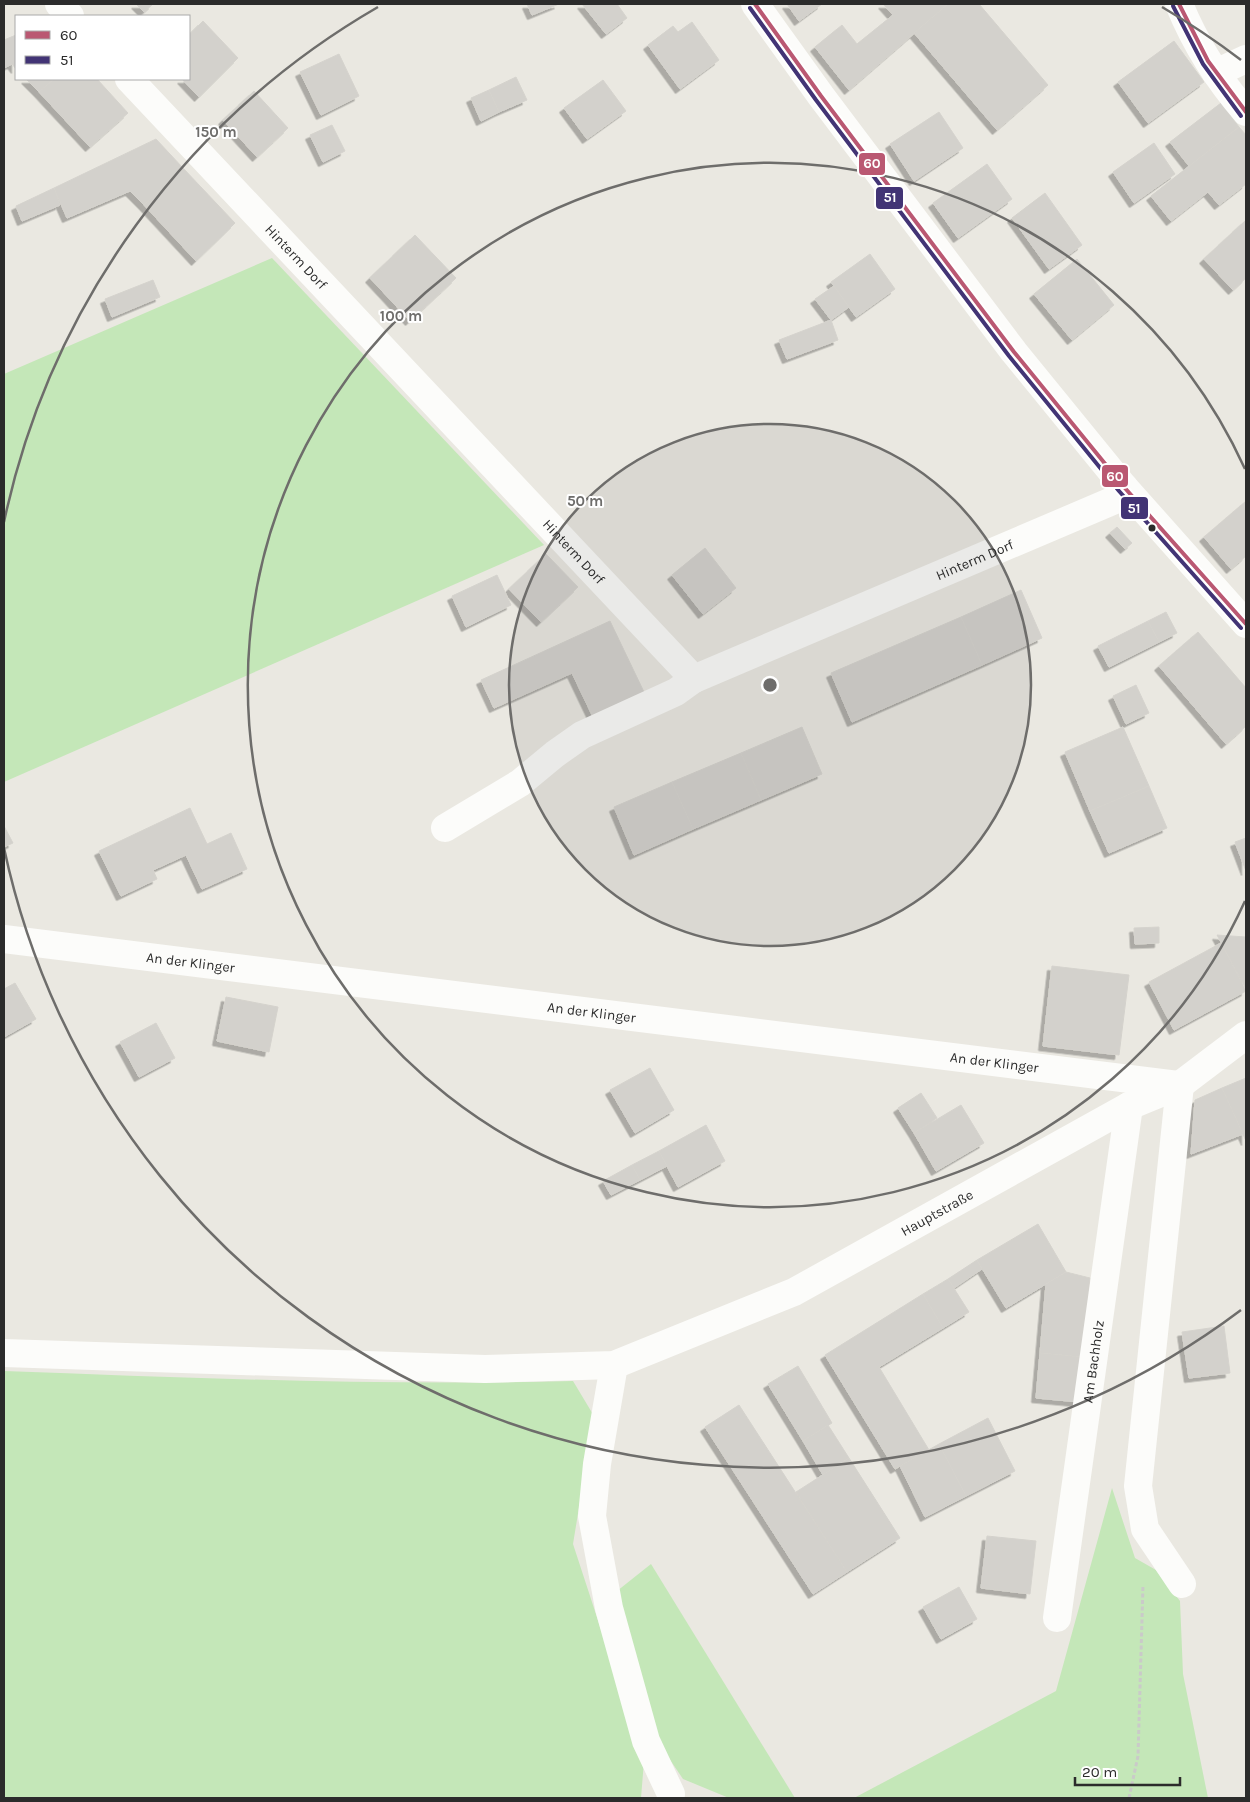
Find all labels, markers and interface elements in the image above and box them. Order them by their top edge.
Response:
legend [15,15,190,80]
text: 60 [60,26,78,44]
text: 51 [60,51,73,69]
text: 150 m [195,123,237,141]
line badge: 60 [858,152,886,176]
text: 60 [863,155,881,172]
line badge: 51 [875,186,904,210]
text: 51 [883,189,897,206]
street label: Hinterm Dorf [261,221,331,293]
text: 100 m [380,307,422,325]
line badge: 60 [1101,464,1129,488]
text: 60 [1106,468,1124,485]
text: 50 m [567,492,603,510]
line badge: 51 [1120,496,1149,520]
text: 51 [1127,500,1141,517]
street label: Hinterm Dorf [539,516,608,588]
unlabelled marker [1147,523,1157,533]
street label: Hinterm Dorf [933,536,1016,584]
centre of rings [761,676,779,694]
street label: An der Klinger [145,949,237,977]
street label: An der Klinger [546,999,638,1027]
street label: An der Klinger [949,1049,1040,1077]
street label: Hauptstraße [898,1186,976,1240]
street label: Am Bachholz [1079,1319,1108,1404]
scale bar [1075,1754,1180,1786]
text: 20 m [1082,1763,1117,1781]

